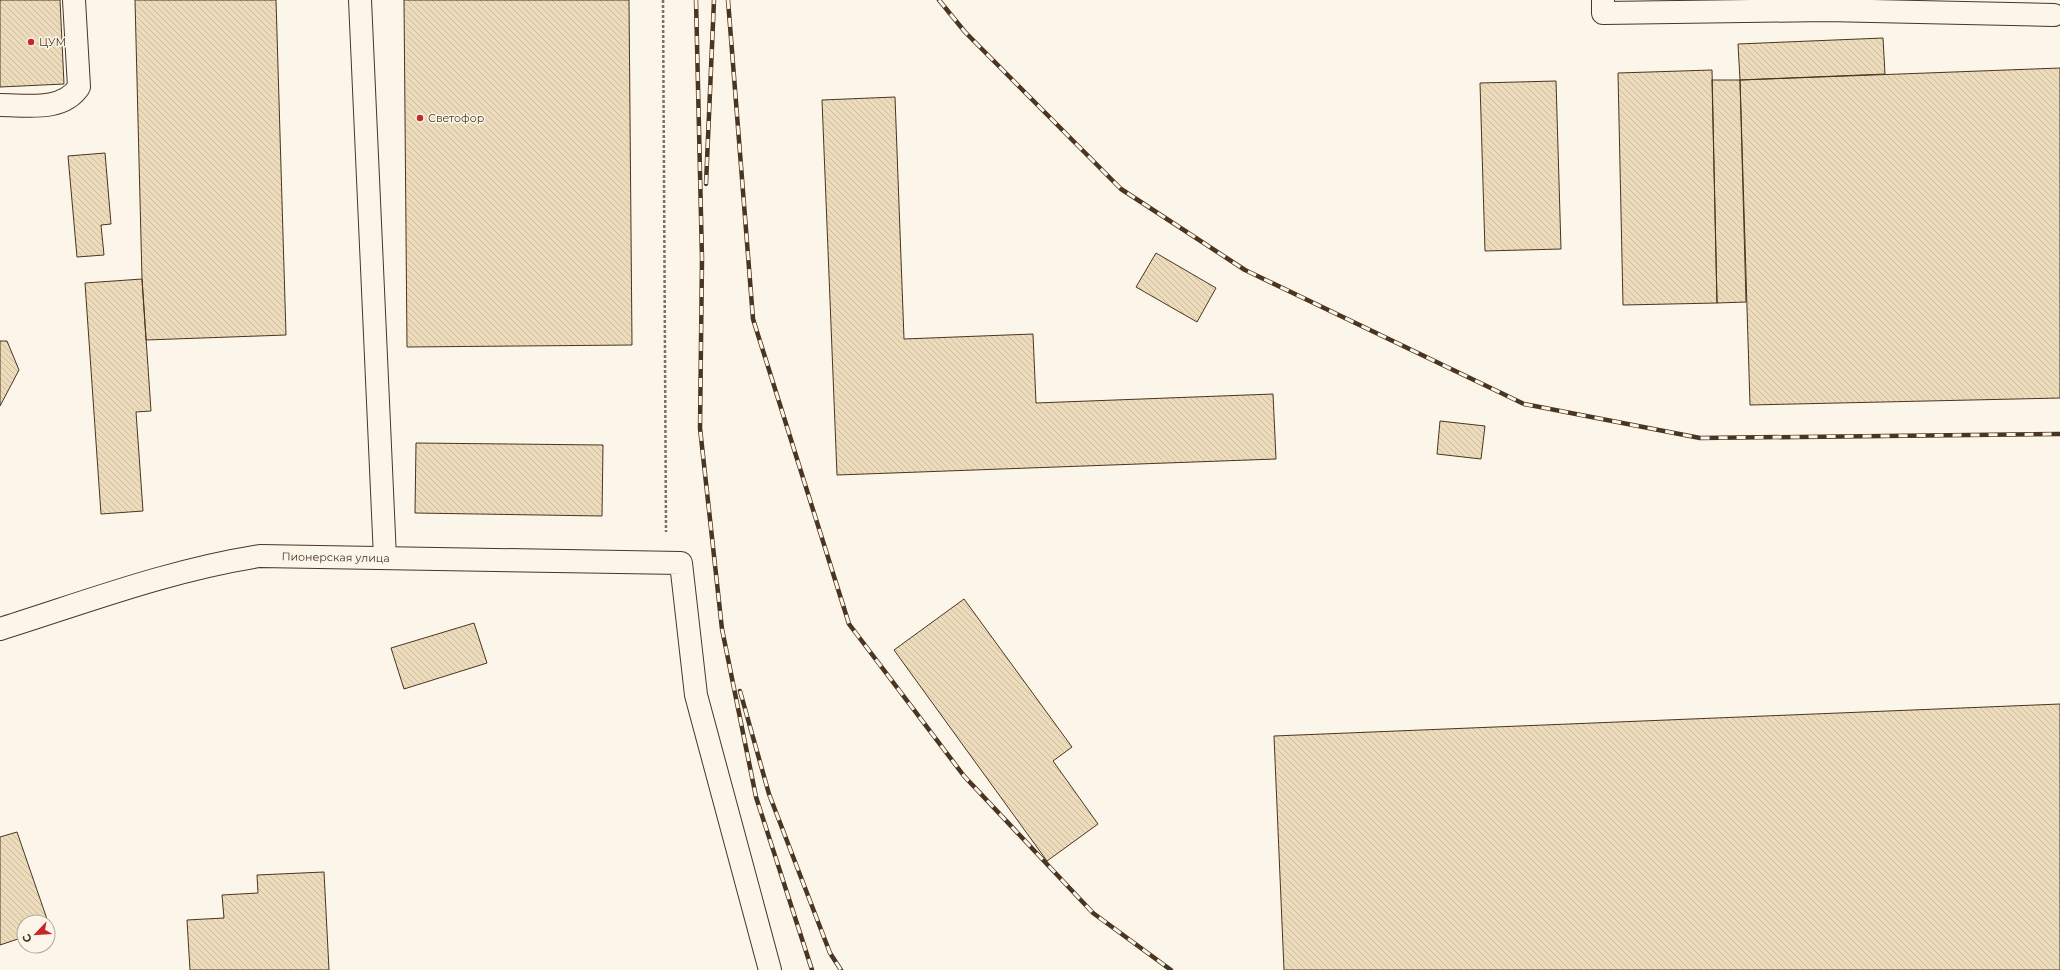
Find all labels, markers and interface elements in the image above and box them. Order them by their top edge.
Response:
place label: ЦУМ [39,35,66,49]
marker: ЦУМ [26,37,36,47]
place label: Светофор [428,111,484,125]
marker: Светофор [415,113,425,123]
street label: Пионерская улица [281,549,390,565]
north arrow [16,914,56,954]
text: С [19,932,35,945]

